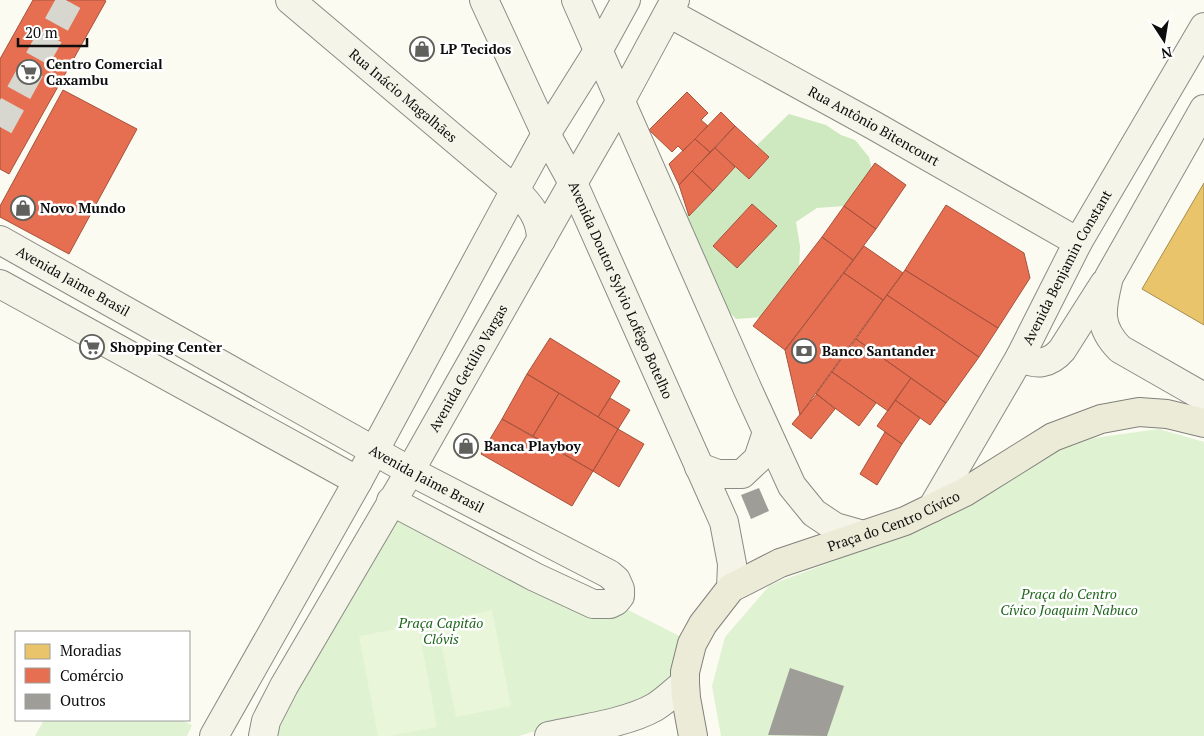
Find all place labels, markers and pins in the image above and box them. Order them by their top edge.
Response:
shop icon: LP Tecidos [409,36,435,62]
place label: LP Tecidos [440,39,511,58]
place label: Centro Comercial Caxambu [46,54,163,89]
supermarket icon: Centro Comercial Caxambu [16,59,42,85]
shop icon: Novo Mundo [10,195,36,221]
place label: Novo Mundo [40,198,126,217]
supermarket icon: Shopping Center [79,334,105,360]
place label: Shopping Center [110,337,222,356]
bank icon: Banco Santander [791,338,817,364]
place label: Banco Santander [822,341,936,360]
shop icon: Banca Playboy [453,433,479,459]
place label: Banca Playboy [484,436,581,455]

